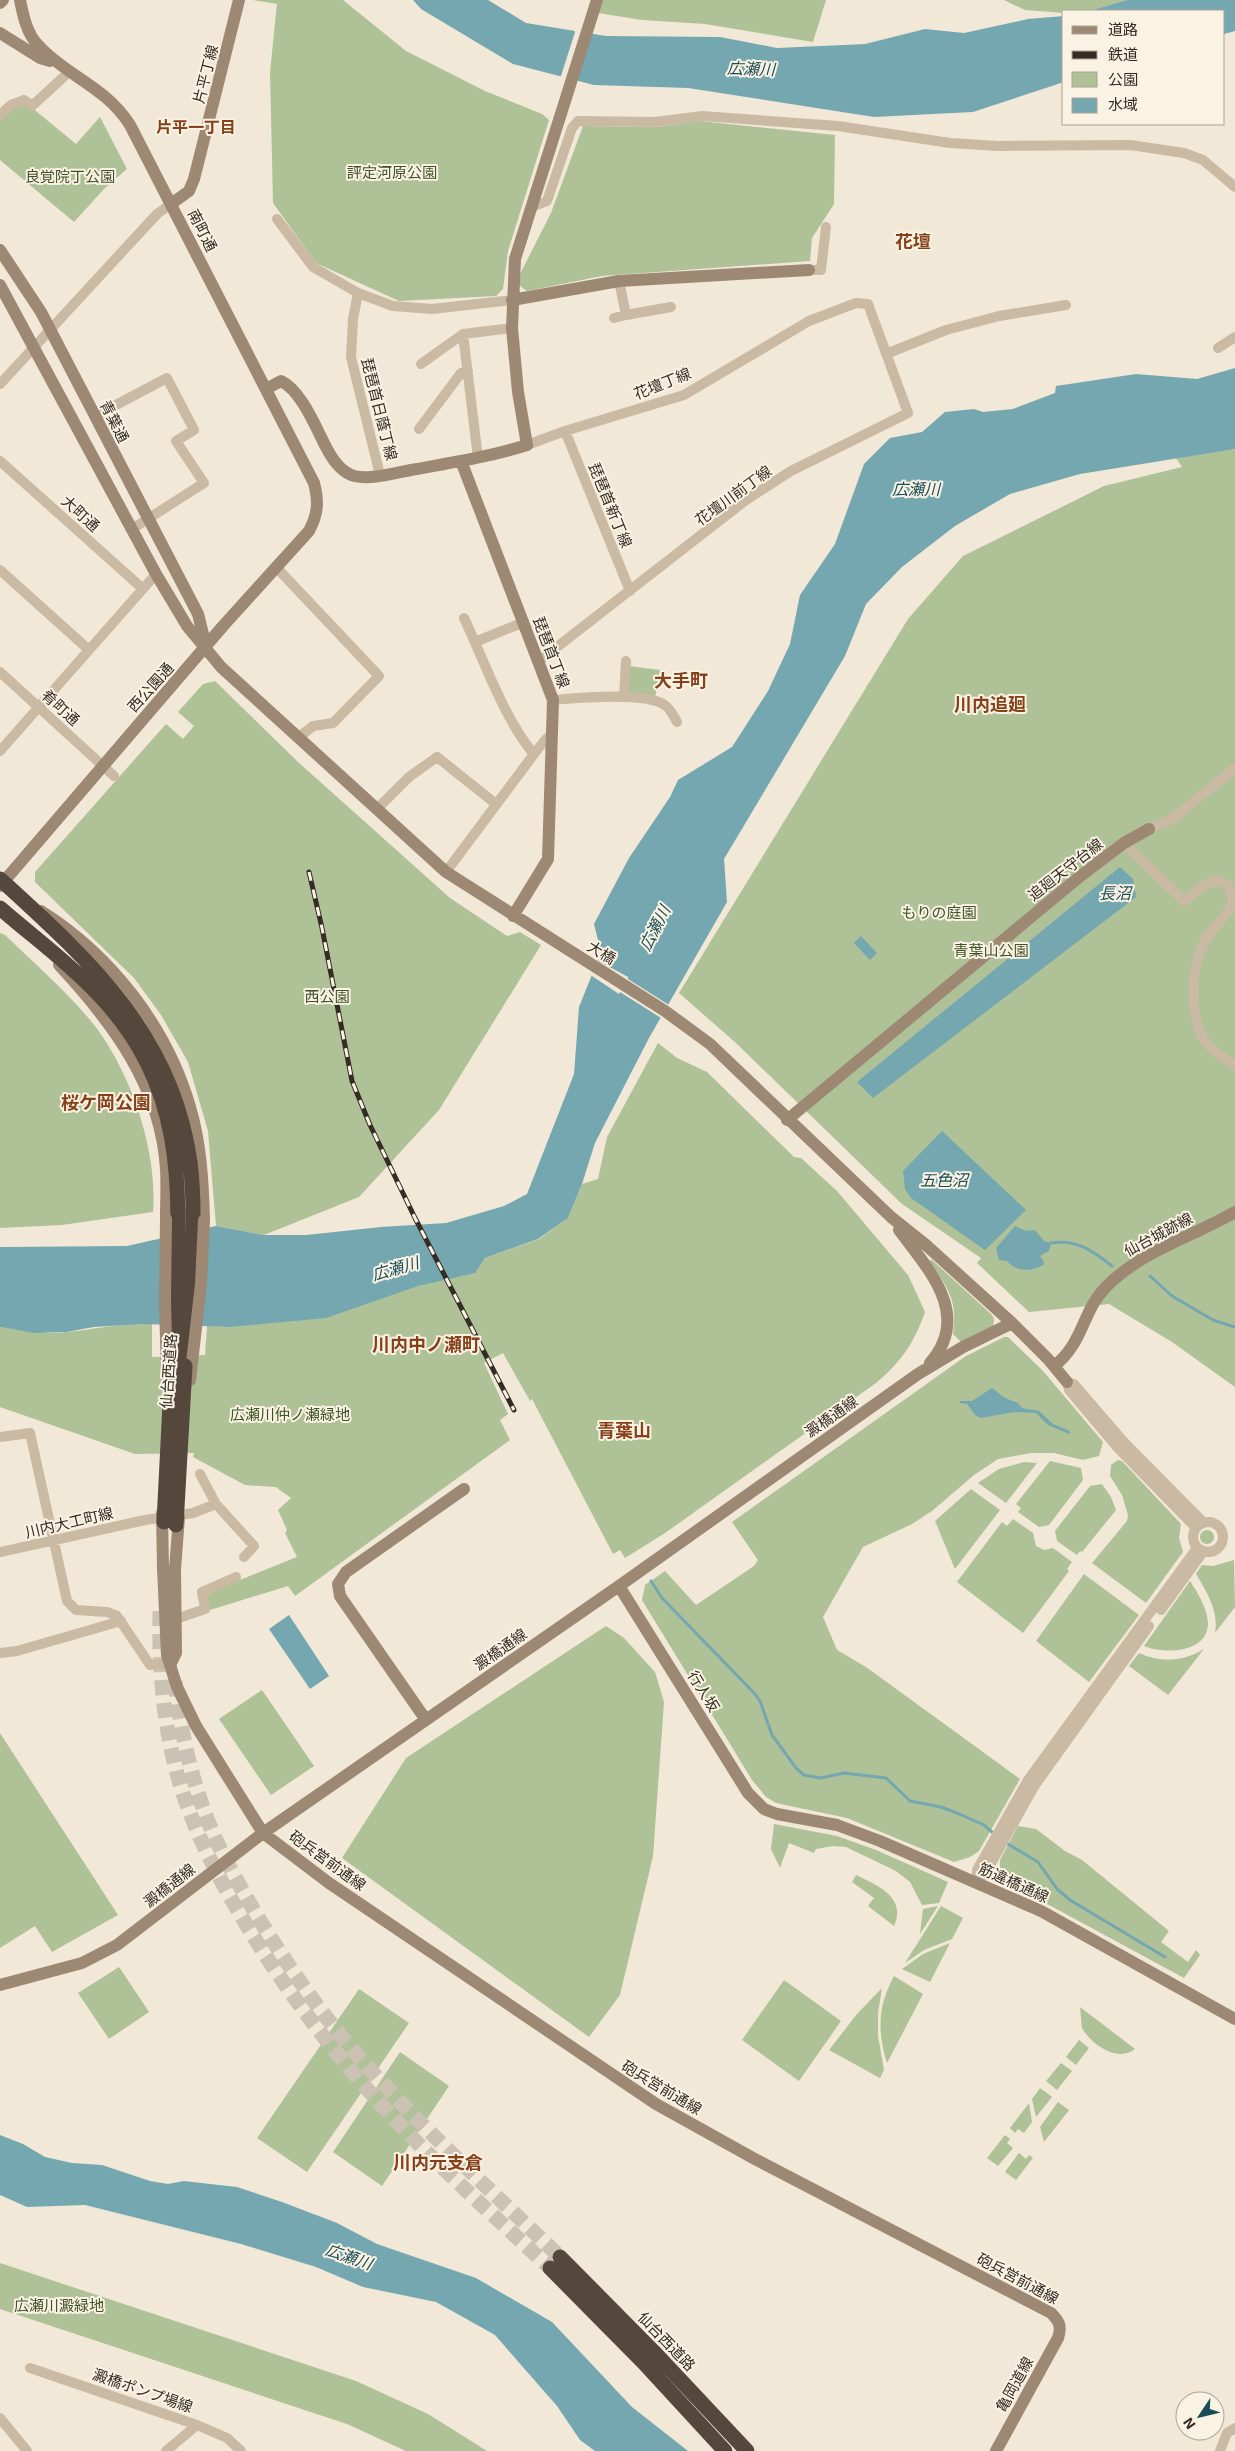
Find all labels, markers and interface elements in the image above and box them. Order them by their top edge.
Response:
legend [1062,10,1225,125]
text: 道路 [1108,20,1138,38]
street label: 片平丁線 [189,43,221,105]
text: 鉄道 [1108,45,1138,63]
water label: 広瀬川 [727,58,777,78]
text: 公園 [1108,70,1138,88]
text: 水域 [1108,95,1138,113]
district label: 片平一丁目 [156,117,236,136]
park label: 評定河原公園 [347,163,437,181]
park label: 良覚院丁公園 [25,167,115,185]
street label: 南町通 [185,206,221,254]
district label: 花壇 [895,230,931,252]
street label: 琵琶首日蔭丁線 [359,356,401,462]
street label: 花壇丁線 [631,363,693,403]
street label: 青葉通 [97,397,133,445]
street label: 琵琶首新丁線 [586,460,636,550]
street label: 花壇川前丁線 [691,461,775,529]
water label: 広瀬川 [892,479,942,498]
street label: 大町通 [58,491,104,535]
street label: 琵琶首丁線 [530,614,574,690]
street label: 西公園通 [123,659,177,715]
district label: 大手町 [654,669,708,691]
street label: 肴町通 [38,685,84,729]
district label: 川内追廻 [954,693,1026,715]
street label: 追廻天守台線 [1024,834,1106,904]
water label: 長沼 [1099,883,1133,902]
water label: 広瀬川 [635,901,674,954]
park label: もりの庭園 [901,903,977,921]
street label: 大橋 [585,936,619,968]
park label: 青葉山公園 [953,941,1029,959]
park label: 西公園 [304,987,350,1005]
district label: 桜ケ岡公園 [61,1091,151,1113]
water label: 五色沼 [920,1170,970,1189]
street label: 仙台城跡線 [1121,1208,1195,1260]
water label: 広瀬川 [369,1252,423,1284]
street label: 仙台西道路 [156,1333,180,1409]
district label: 川内中ノ瀬町 [372,1333,480,1355]
street label: 澱橋通線 [801,1391,861,1441]
park label: 広瀬川仲ノ瀬緑地 [230,1405,350,1423]
district label: 青葉山 [597,1419,651,1441]
street label: 川内大工町線 [23,1503,115,1541]
street label: 澱橋通線 [470,1624,530,1674]
street label: 行人坂 [684,1667,724,1715]
street label: 砲兵営前通線 [286,1826,370,1894]
street label: 澱橋通線 [140,1859,198,1911]
street label: 筋違橋通線 [976,1859,1052,1905]
street label: 砲兵営前通線 [619,2056,705,2118]
district label: 川内元支倉 [393,2151,483,2173]
water label: 広瀬川 [323,2239,377,2273]
street label: 砲兵営前通線 [974,2249,1062,2307]
park label: 広瀬川澱緑地 [14,2296,104,2314]
street label: 仙台西道路 [634,2308,700,2374]
street label: 亀岡道線 [992,2353,1036,2415]
street label: 澱橋ポンプ場線 [91,2364,195,2416]
north arrow [1175,2391,1225,2441]
text: N [1179,2415,1199,2433]

